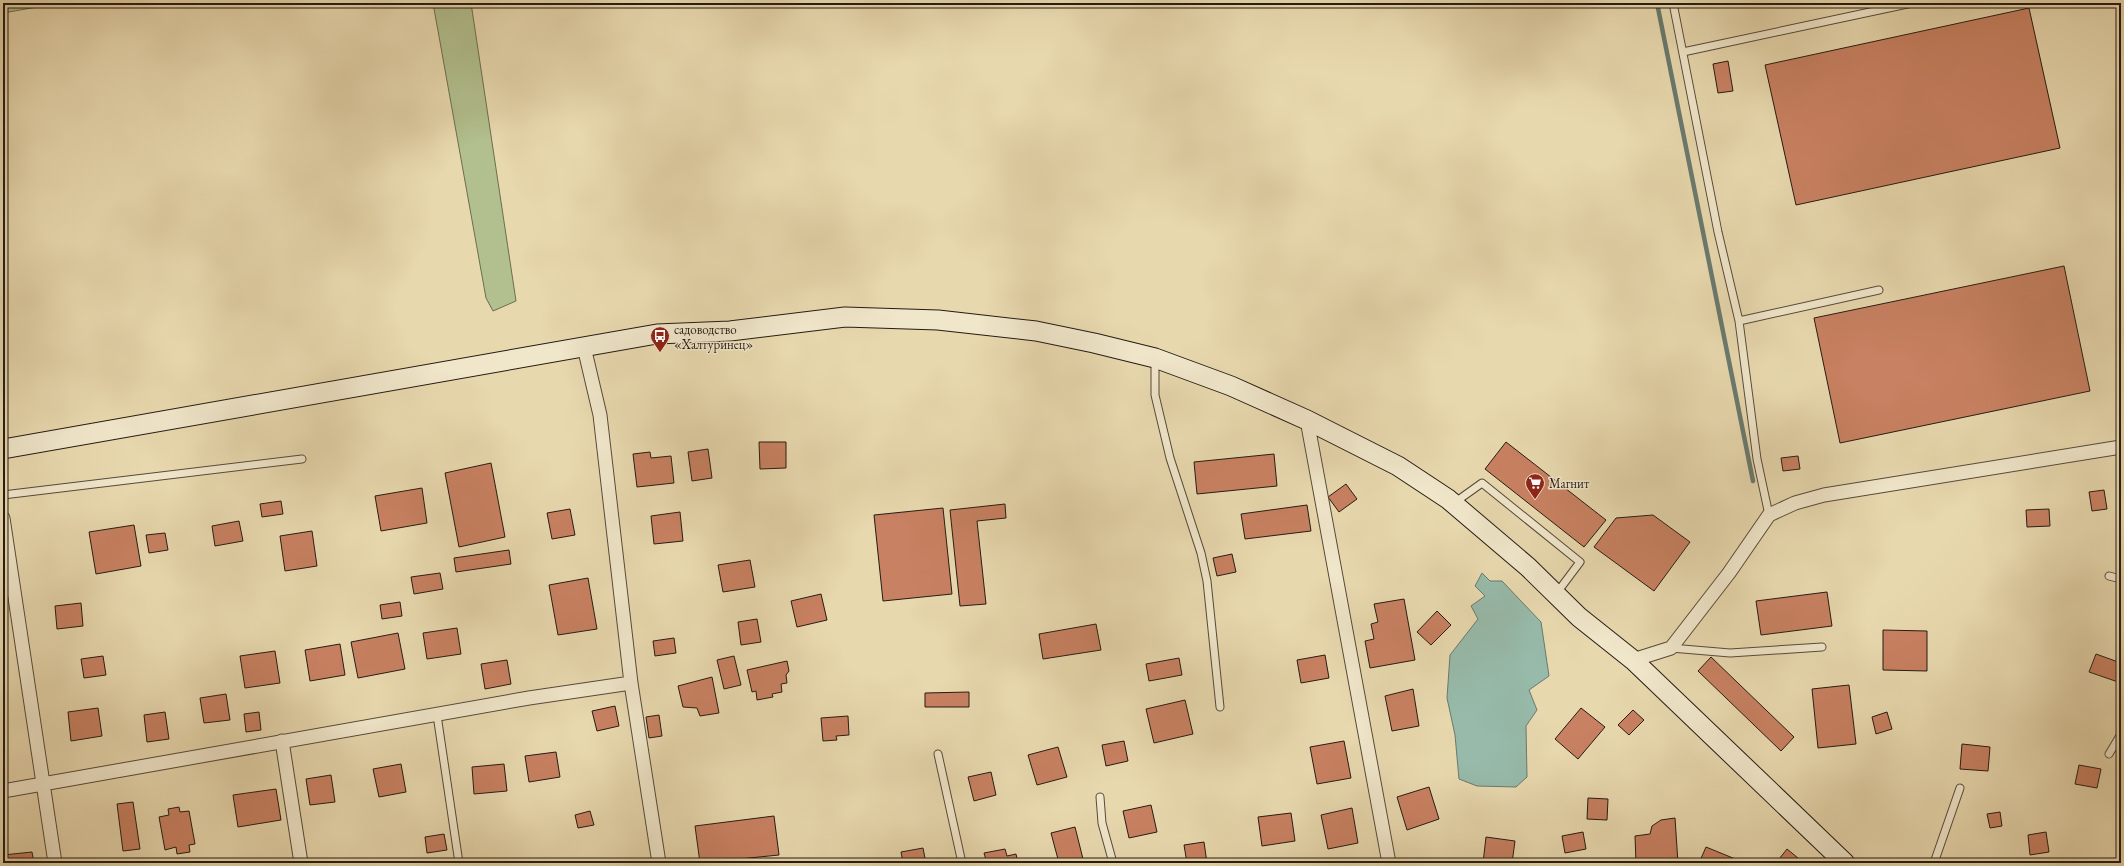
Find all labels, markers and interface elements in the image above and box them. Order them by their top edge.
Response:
place label: садоводство «Халтуринец» [674,321,753,353]
bus stop icon: садоводство «Халтуринец» [649,325,671,353]
supermarket icon: Магнит [1524,472,1546,500]
place label: Магнит [1549,475,1590,492]

